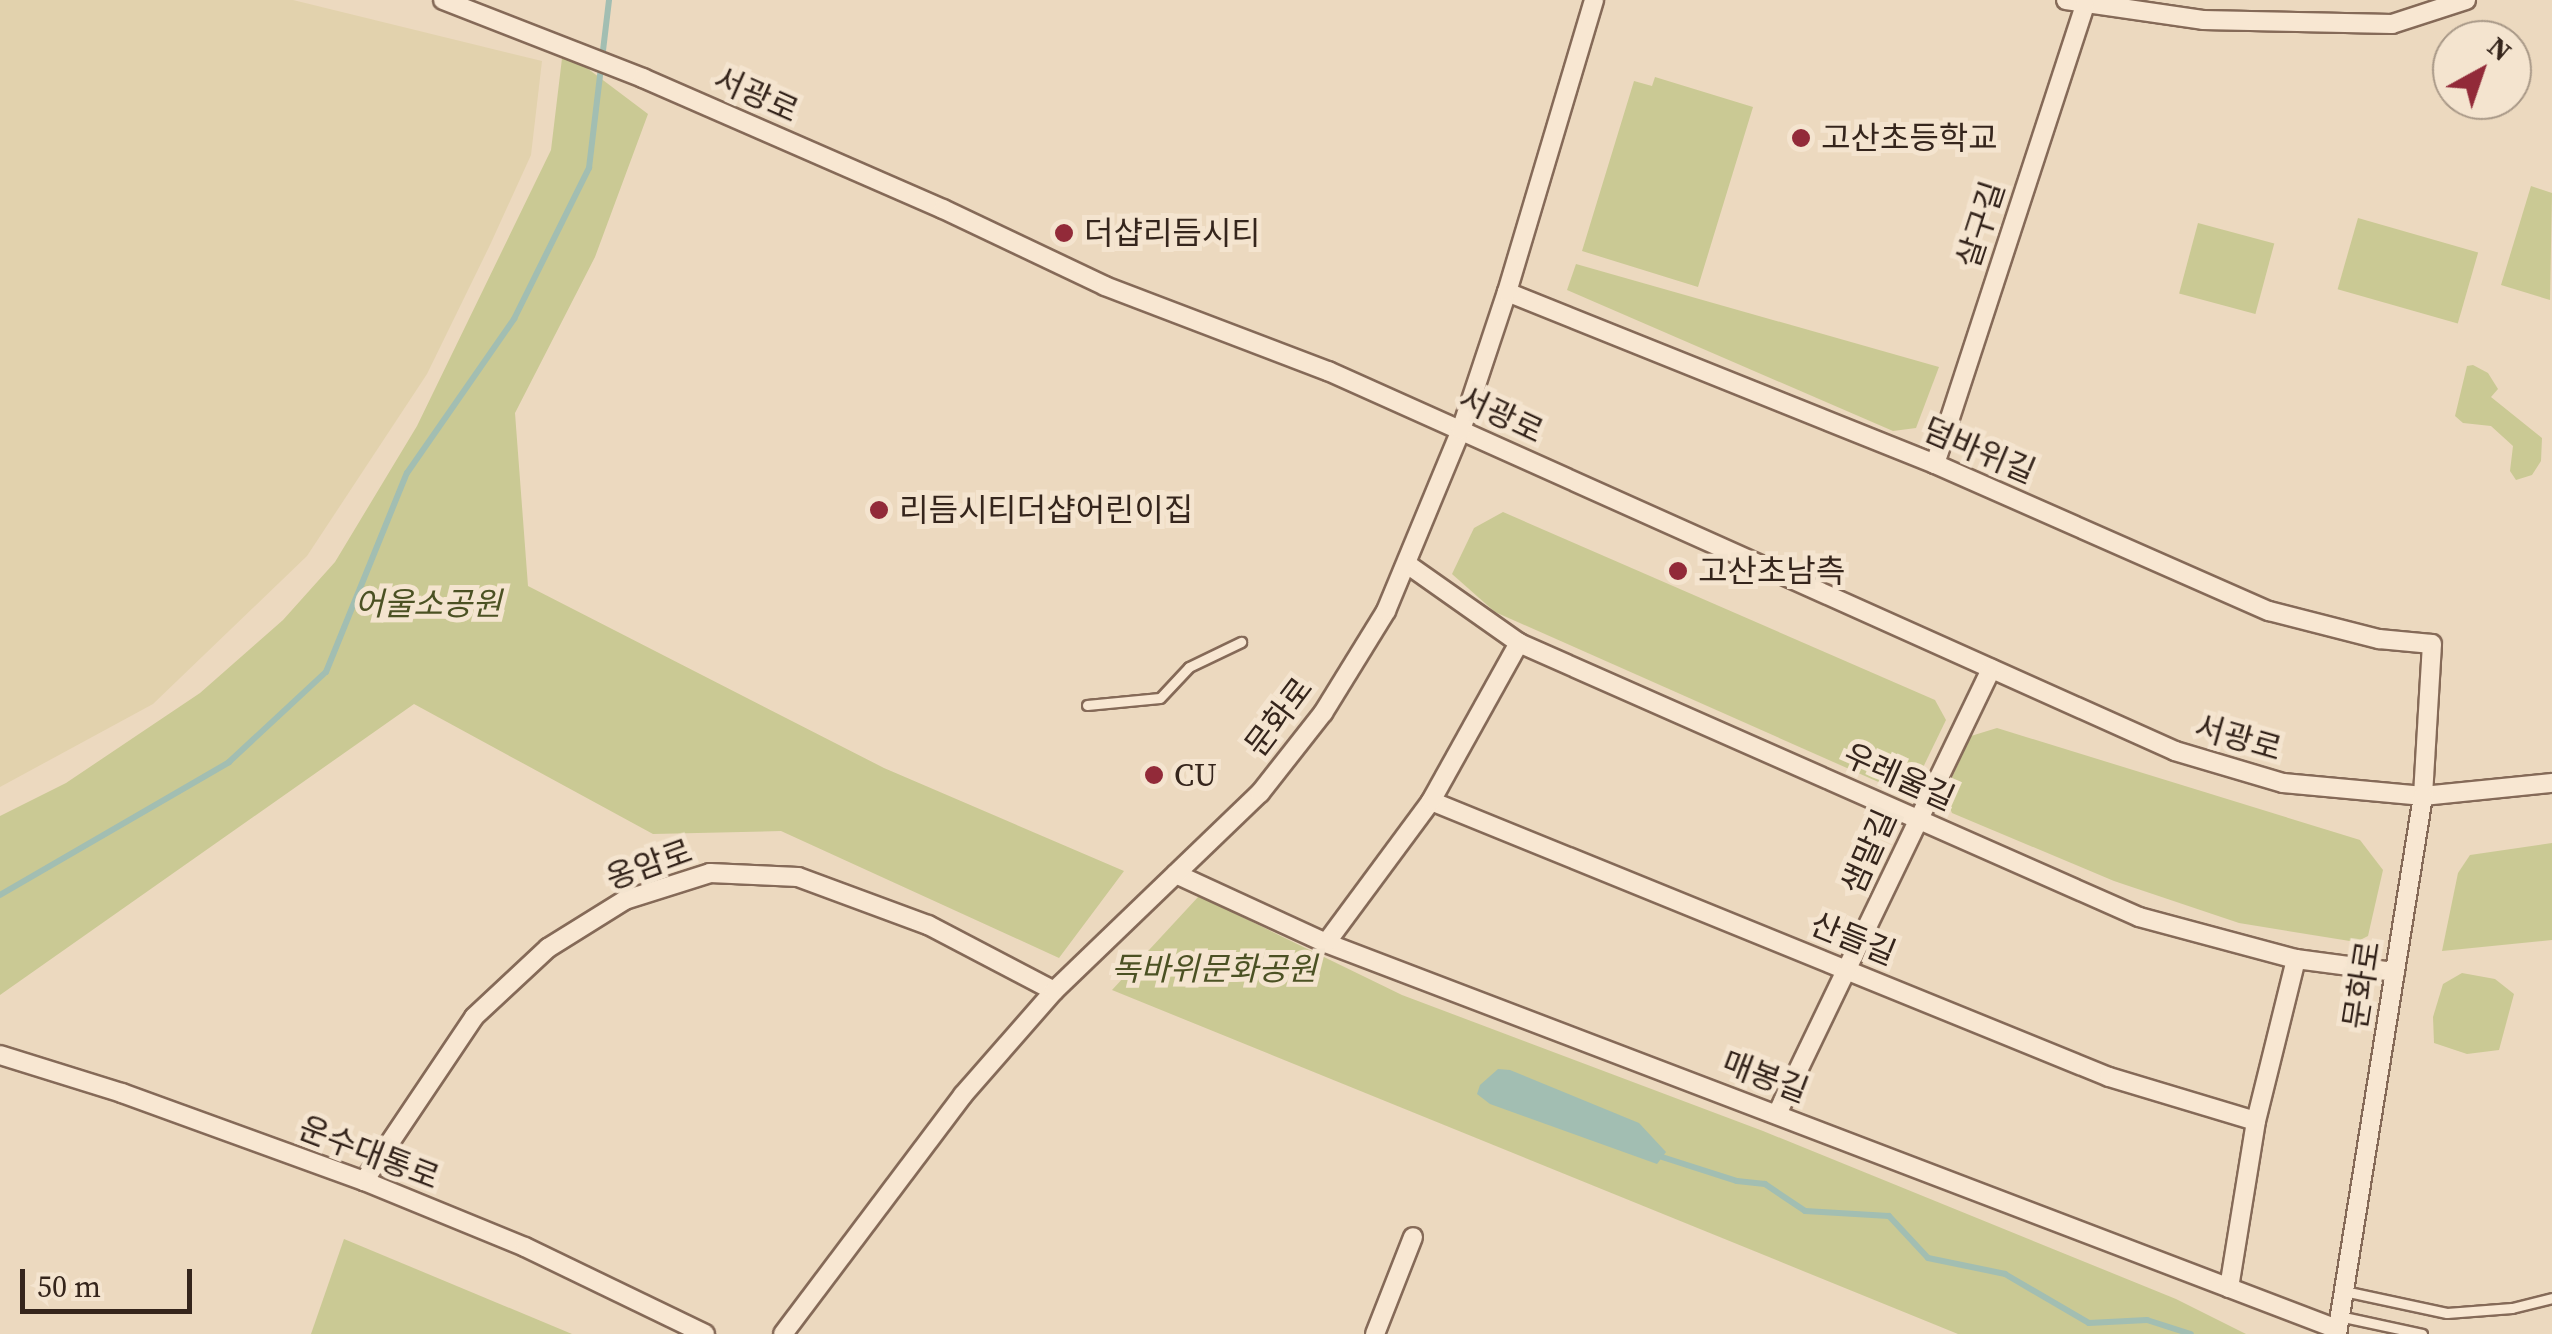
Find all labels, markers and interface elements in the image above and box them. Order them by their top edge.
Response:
north arrow [2432,20,2532,120]
text: N [2480,27,2520,70]
street label: 서광로 [708,59,804,131]
place label: 고산초등학교 [1821,119,1998,157]
marker: 고산초등학교 [1790,127,1812,149]
street label: 살구길 [1949,177,2013,273]
place label: 더샵리듬시티 [1084,214,1261,252]
marker: 더샵리듬시티 [1053,222,1075,244]
street label: 서광로 [1453,379,1549,451]
street label: 덤바위길 [1917,410,2041,492]
place label: 리듬시티더샵어린이집 [899,491,1193,529]
marker: 리듬시티더샵어린이집 [868,499,890,521]
place label: 고산초남측 [1698,552,1845,590]
marker: 고산초남측 [1667,560,1689,582]
park label: 어울소공원 [354,585,502,623]
street label: 문화로 [1237,670,1321,764]
street label: 서광로 [2190,707,2286,769]
street label: 우레울길 [1837,736,1961,818]
place label: CU [1174,756,1217,794]
marker: CU [1143,764,1165,786]
street label: 샘말길 [1833,804,1905,900]
street label: 옹암로 [601,832,697,898]
street label: 산들길 [1805,905,1901,973]
street label: 문화로 [2336,938,2388,1032]
park label: 독바위문화공원 [1111,950,1317,988]
street label: 매봉길 [1717,1043,1813,1111]
street label: 운수대통로 [293,1109,445,1197]
scale bar [25,1249,198,1311]
text: 50 m [37,1266,101,1307]

